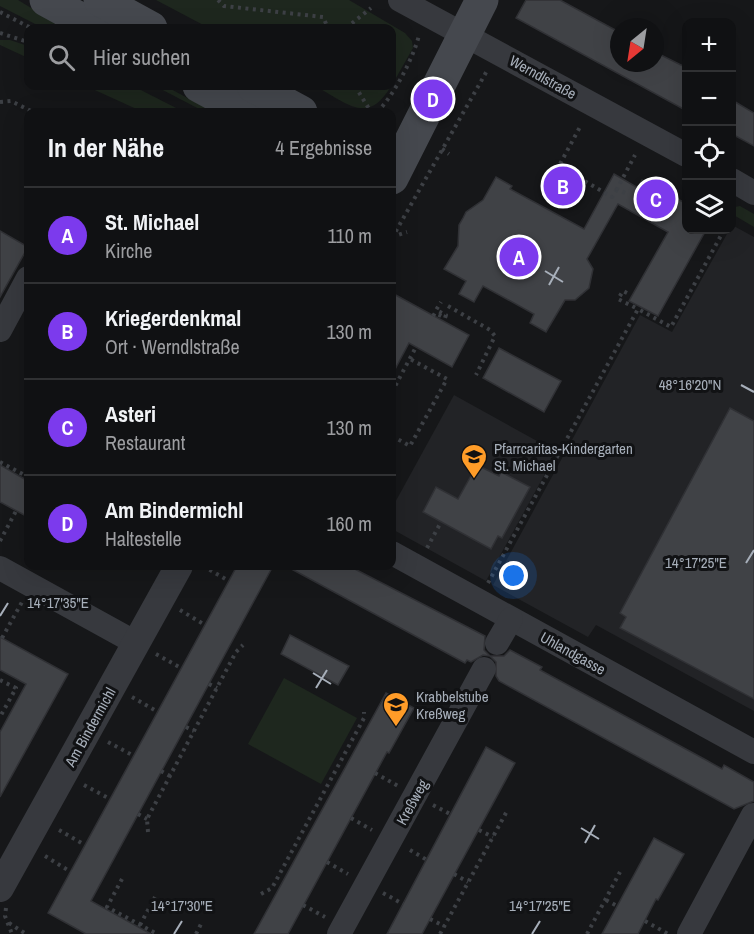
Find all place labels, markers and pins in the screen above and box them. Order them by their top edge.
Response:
pin: D [414,76,452,122]
pin: B [544,164,582,208]
pin: C [636,176,676,222]
pin: A [500,234,538,280]
place label: Pfarrcaritas-Kindergarten St. Michael [494,438,633,476]
school or university icon: Pfarrcaritas-Kindergarten St. Michael [459,442,489,480]
place label: Krabbelstube Kreßweg [416,686,489,724]
school or university icon: Krabbelstube Kreßweg [381,690,411,728]

